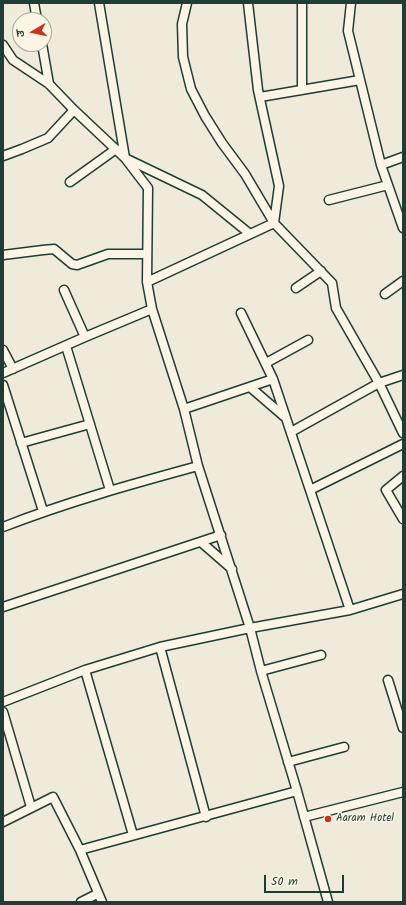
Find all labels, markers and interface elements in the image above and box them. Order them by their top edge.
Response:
north arrow [12,12,52,52]
text: उ [12,29,31,39]
place label: Aaram Hotel [336,812,394,826]
marker: Aaram Hotel [323,814,333,824]
scale bar [266,867,346,893]
text: 50 m [271,872,298,891]

